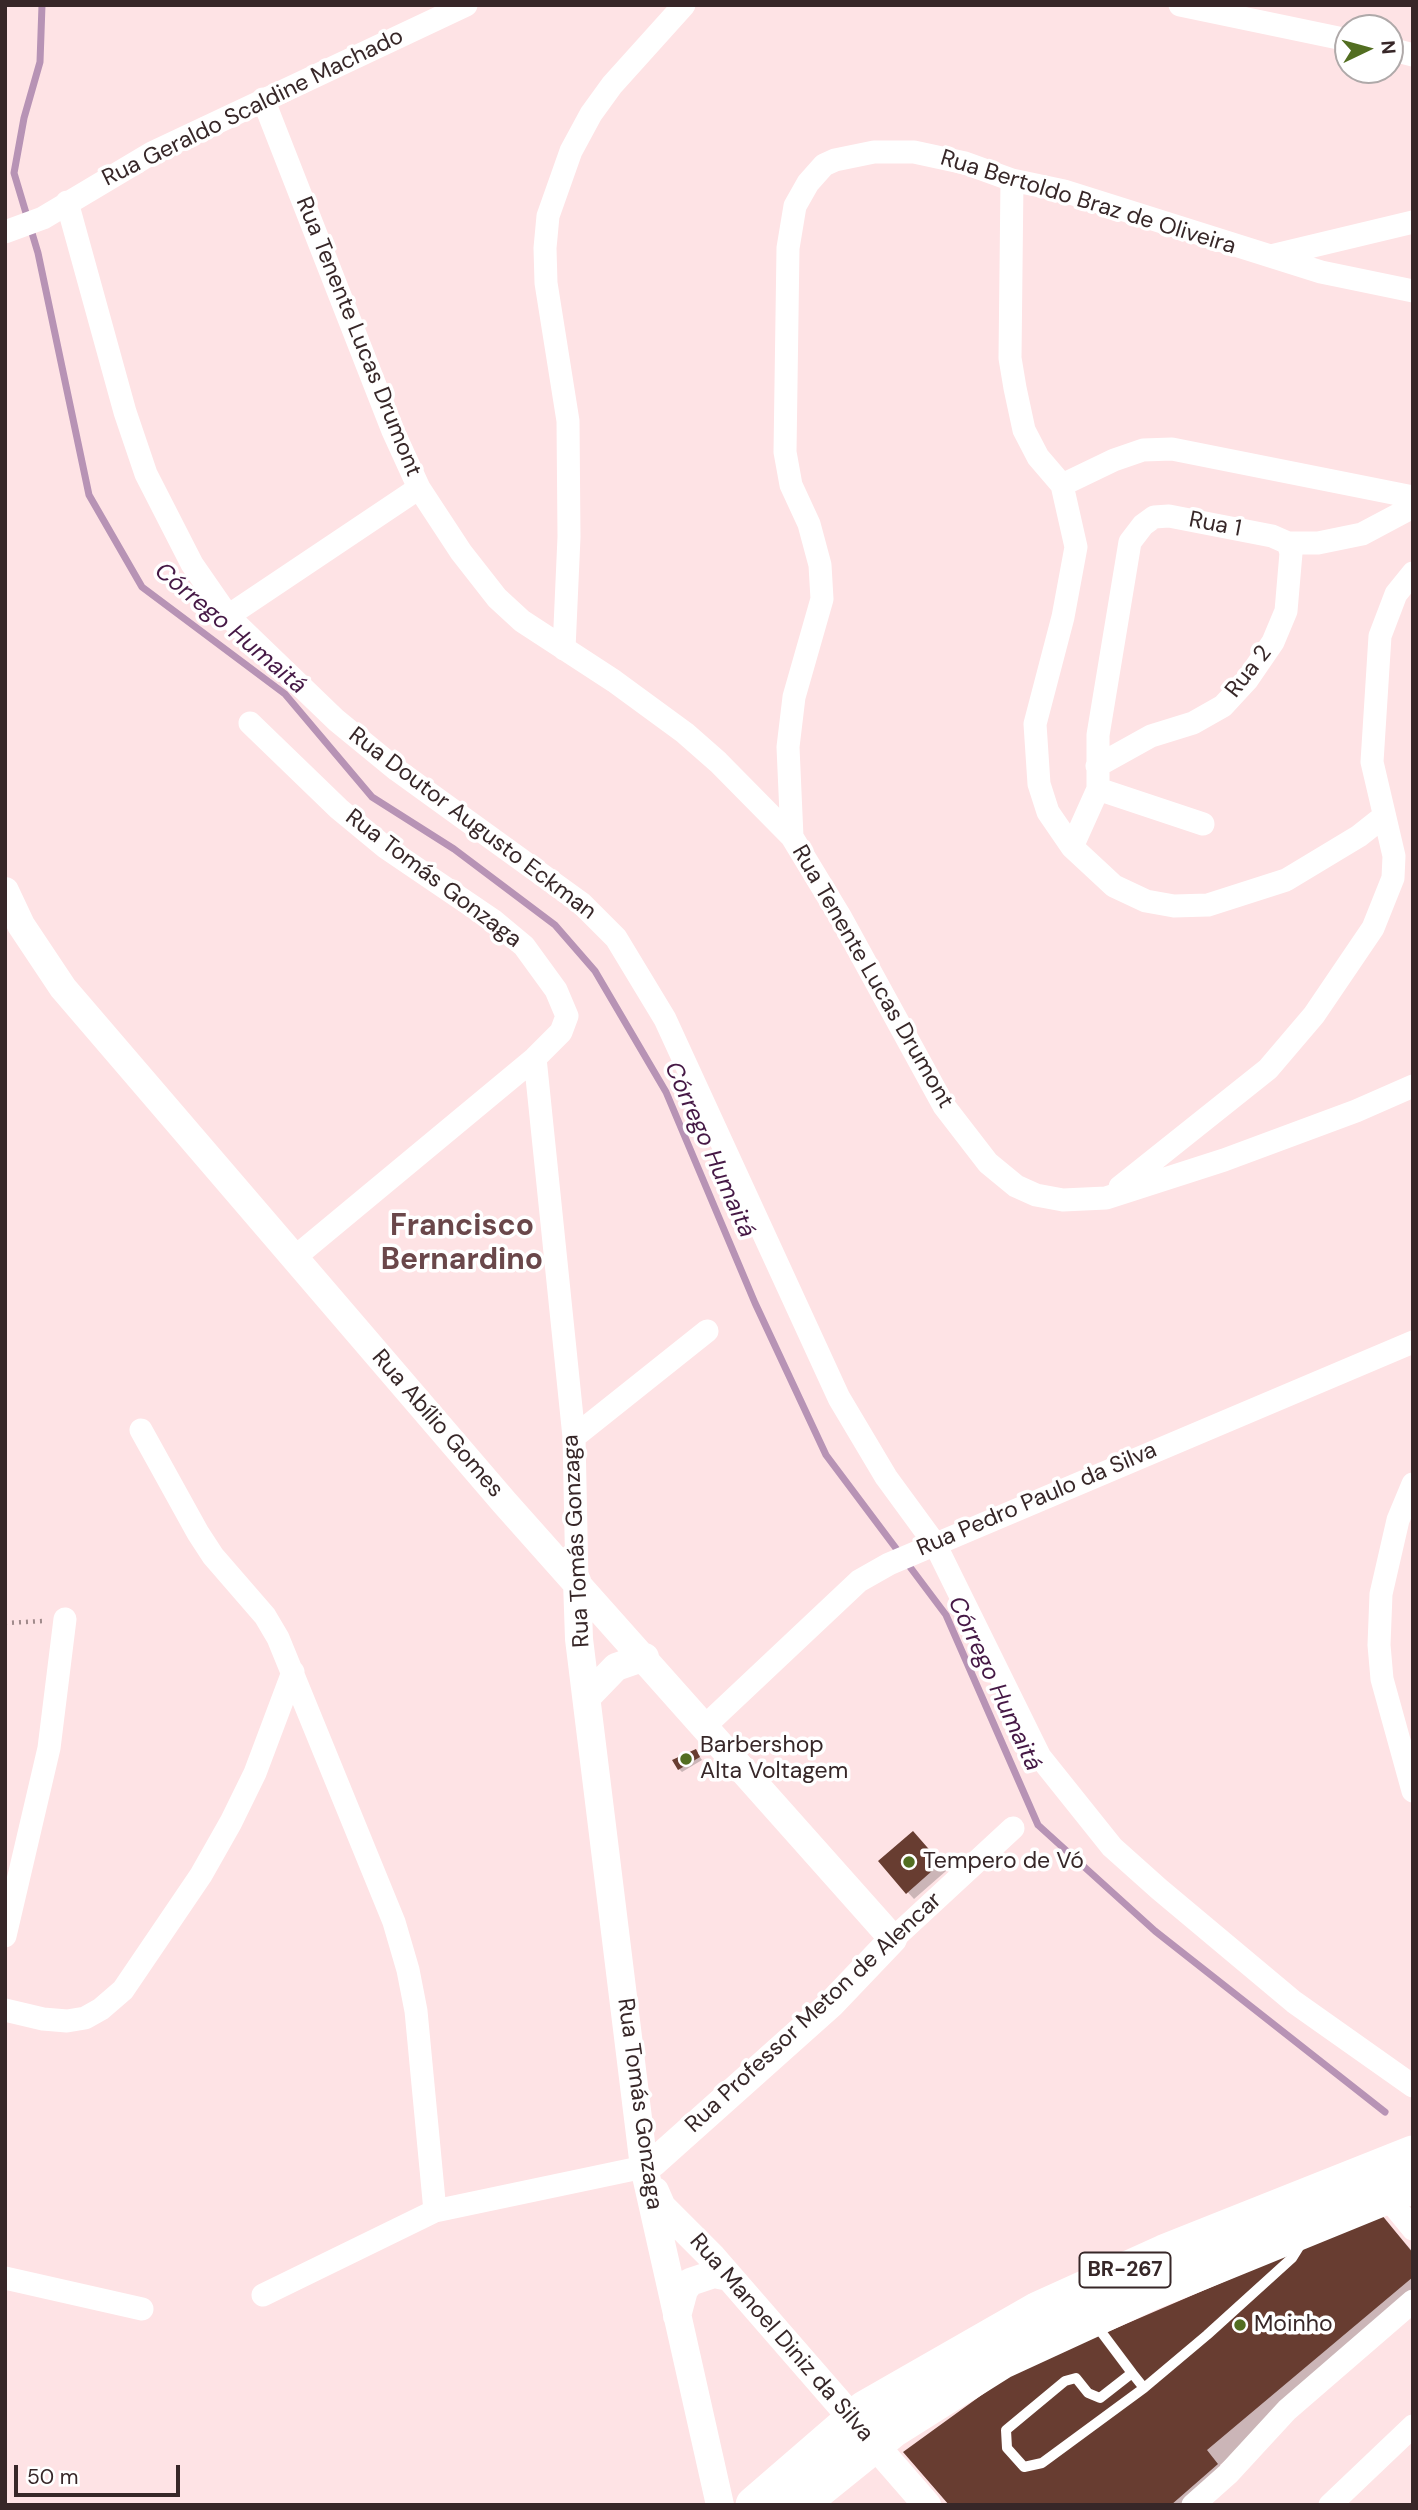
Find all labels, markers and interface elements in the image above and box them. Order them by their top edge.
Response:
north arrow [1334,14,1404,84]
street label: Rua Geraldo Scaldine Machado [98,23,408,193]
text: N [1375,39,1401,55]
street label: Rua Bertoldo Braz de Oliveira [937,145,1239,261]
street label: Rua Tenente Lucas Drumont [289,193,427,481]
street label: Rua 1 [1187,506,1243,544]
water label: Córrego Humaitá [148,557,312,701]
street label: Rua 2 [1220,640,1278,704]
street label: Rua Doutor Augusto Eckman [343,722,601,926]
street label: Rua Tomás Gonzaga [340,804,526,954]
street label: Rua Tenente Lucas Drumont [785,841,959,1113]
water label: Córrego Humaitá [657,1058,761,1242]
district label: Francisco Bernardino [381,1209,543,1280]
street label: Rua Abílio Gomes [365,1344,509,1504]
street label: Rua Tomás Gonzaga [558,1434,596,1648]
street label: Rua Pedro Paulo da Silva [913,1437,1161,1563]
water label: Córrego Humaitá [941,1592,1047,1776]
place label: Barbershop Alta Voltagem [700,1732,848,1786]
marker: Barbershop Alta Voltagem [678,1751,694,1767]
place label: Tempero de Vó [923,1848,1084,1876]
marker: Tempero de Vó [901,1854,917,1870]
street label: Rua Professor Meton de Alencar [680,1887,948,2139]
street label: Rua Tomás Gonzaga [610,1996,668,2212]
street label: Rua Manoel Diniz da Silva [683,2228,879,2448]
road number: BR-267 [1080,2252,1170,2288]
place label: Moinho [1254,2311,1333,2339]
marker: Moinho [1232,2317,1248,2333]
scale bar [18,2450,184,2494]
text: 50 m [27,2463,78,2491]

